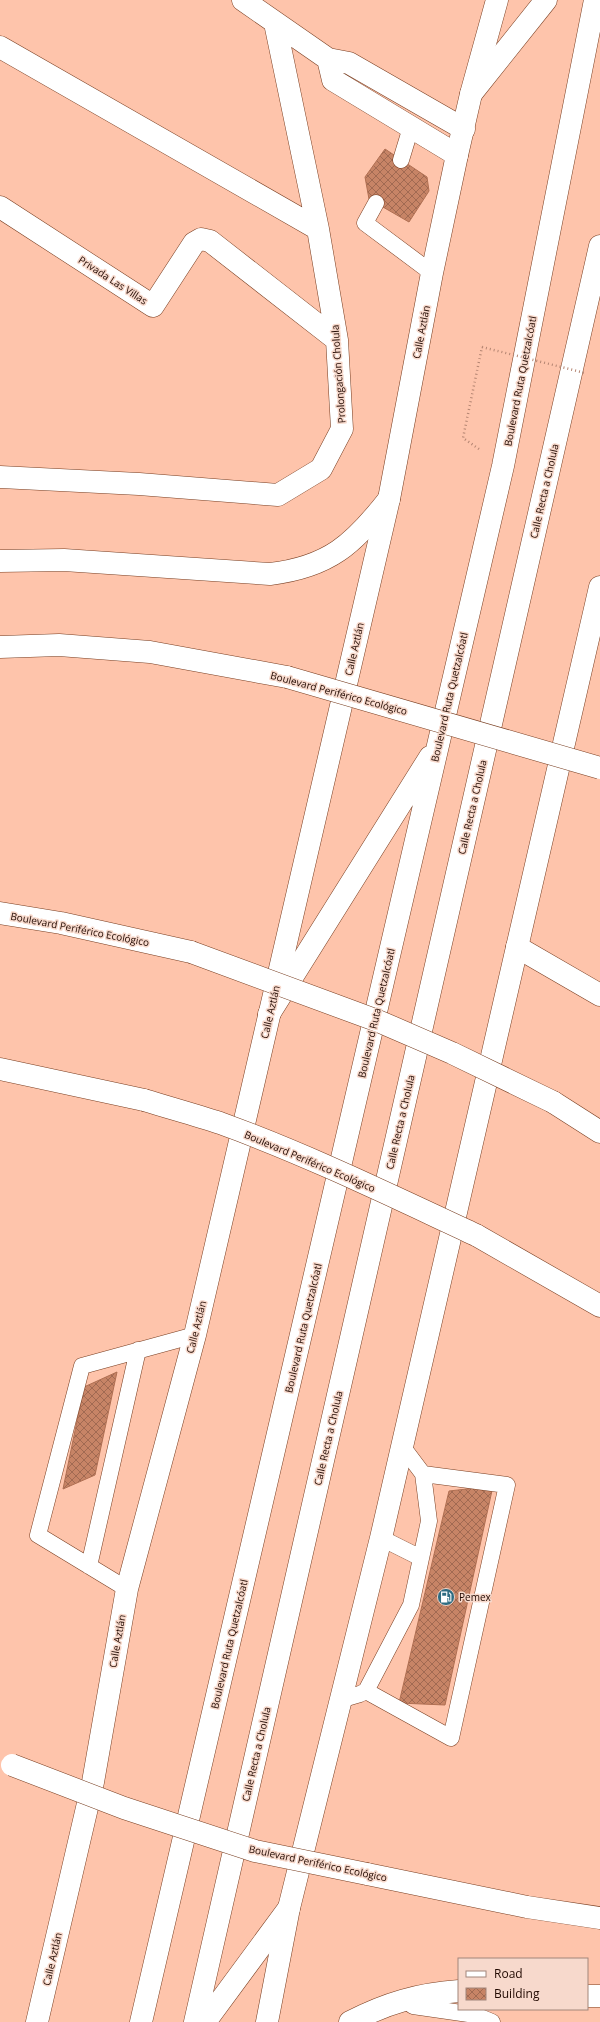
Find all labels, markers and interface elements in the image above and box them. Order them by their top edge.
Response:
street label: Privada Las Villas [76,252,150,308]
street label: Calle Aztlán [409,304,433,360]
street label: Boulevard Ruta Quetzalcóatl [500,315,540,447]
street label: Prolongación Cholula [328,324,348,424]
street label: Calle Recta a Cholula [526,442,562,540]
street label: Calle Aztlán [341,621,367,677]
street label: Boulevard Ruta Quetzalcóatl [427,631,471,763]
street label: Boulevard Periférico Ecológico [269,668,409,718]
street label: Calle Recta a Cholula [454,758,490,856]
street label: Boulevard Periférico Ecológico [9,909,151,949]
street label: Boulevard Ruta Quetzalcóatl [354,947,398,1079]
street label: Calle Aztlán [257,984,283,1040]
street label: Calle Recta a Cholula [382,1073,418,1171]
street label: Boulevard Periférico Ecológico [242,1127,378,1195]
street label: Boulevard Ruta Quetzalcóatl [281,1262,325,1394]
street label: Calle Aztlán [183,1299,209,1355]
street label: Calle Recta a Cholula [310,1389,346,1487]
street label: Boulevard Ruta Quetzalcóatl [207,1578,251,1710]
fuel station icon: Pemex [436,1587,456,1607]
place label: Pemex [459,1590,492,1604]
street label: Calle Aztlán [105,1613,129,1669]
street label: Calle Recta a Cholula [238,1705,274,1803]
street label: Boulevard Periférico Ecológico [248,1841,388,1885]
street label: Calle Aztlán [39,1931,65,1987]
legend [458,1958,588,2010]
text: Road [494,1965,523,1982]
text: Building [494,1985,540,2002]

